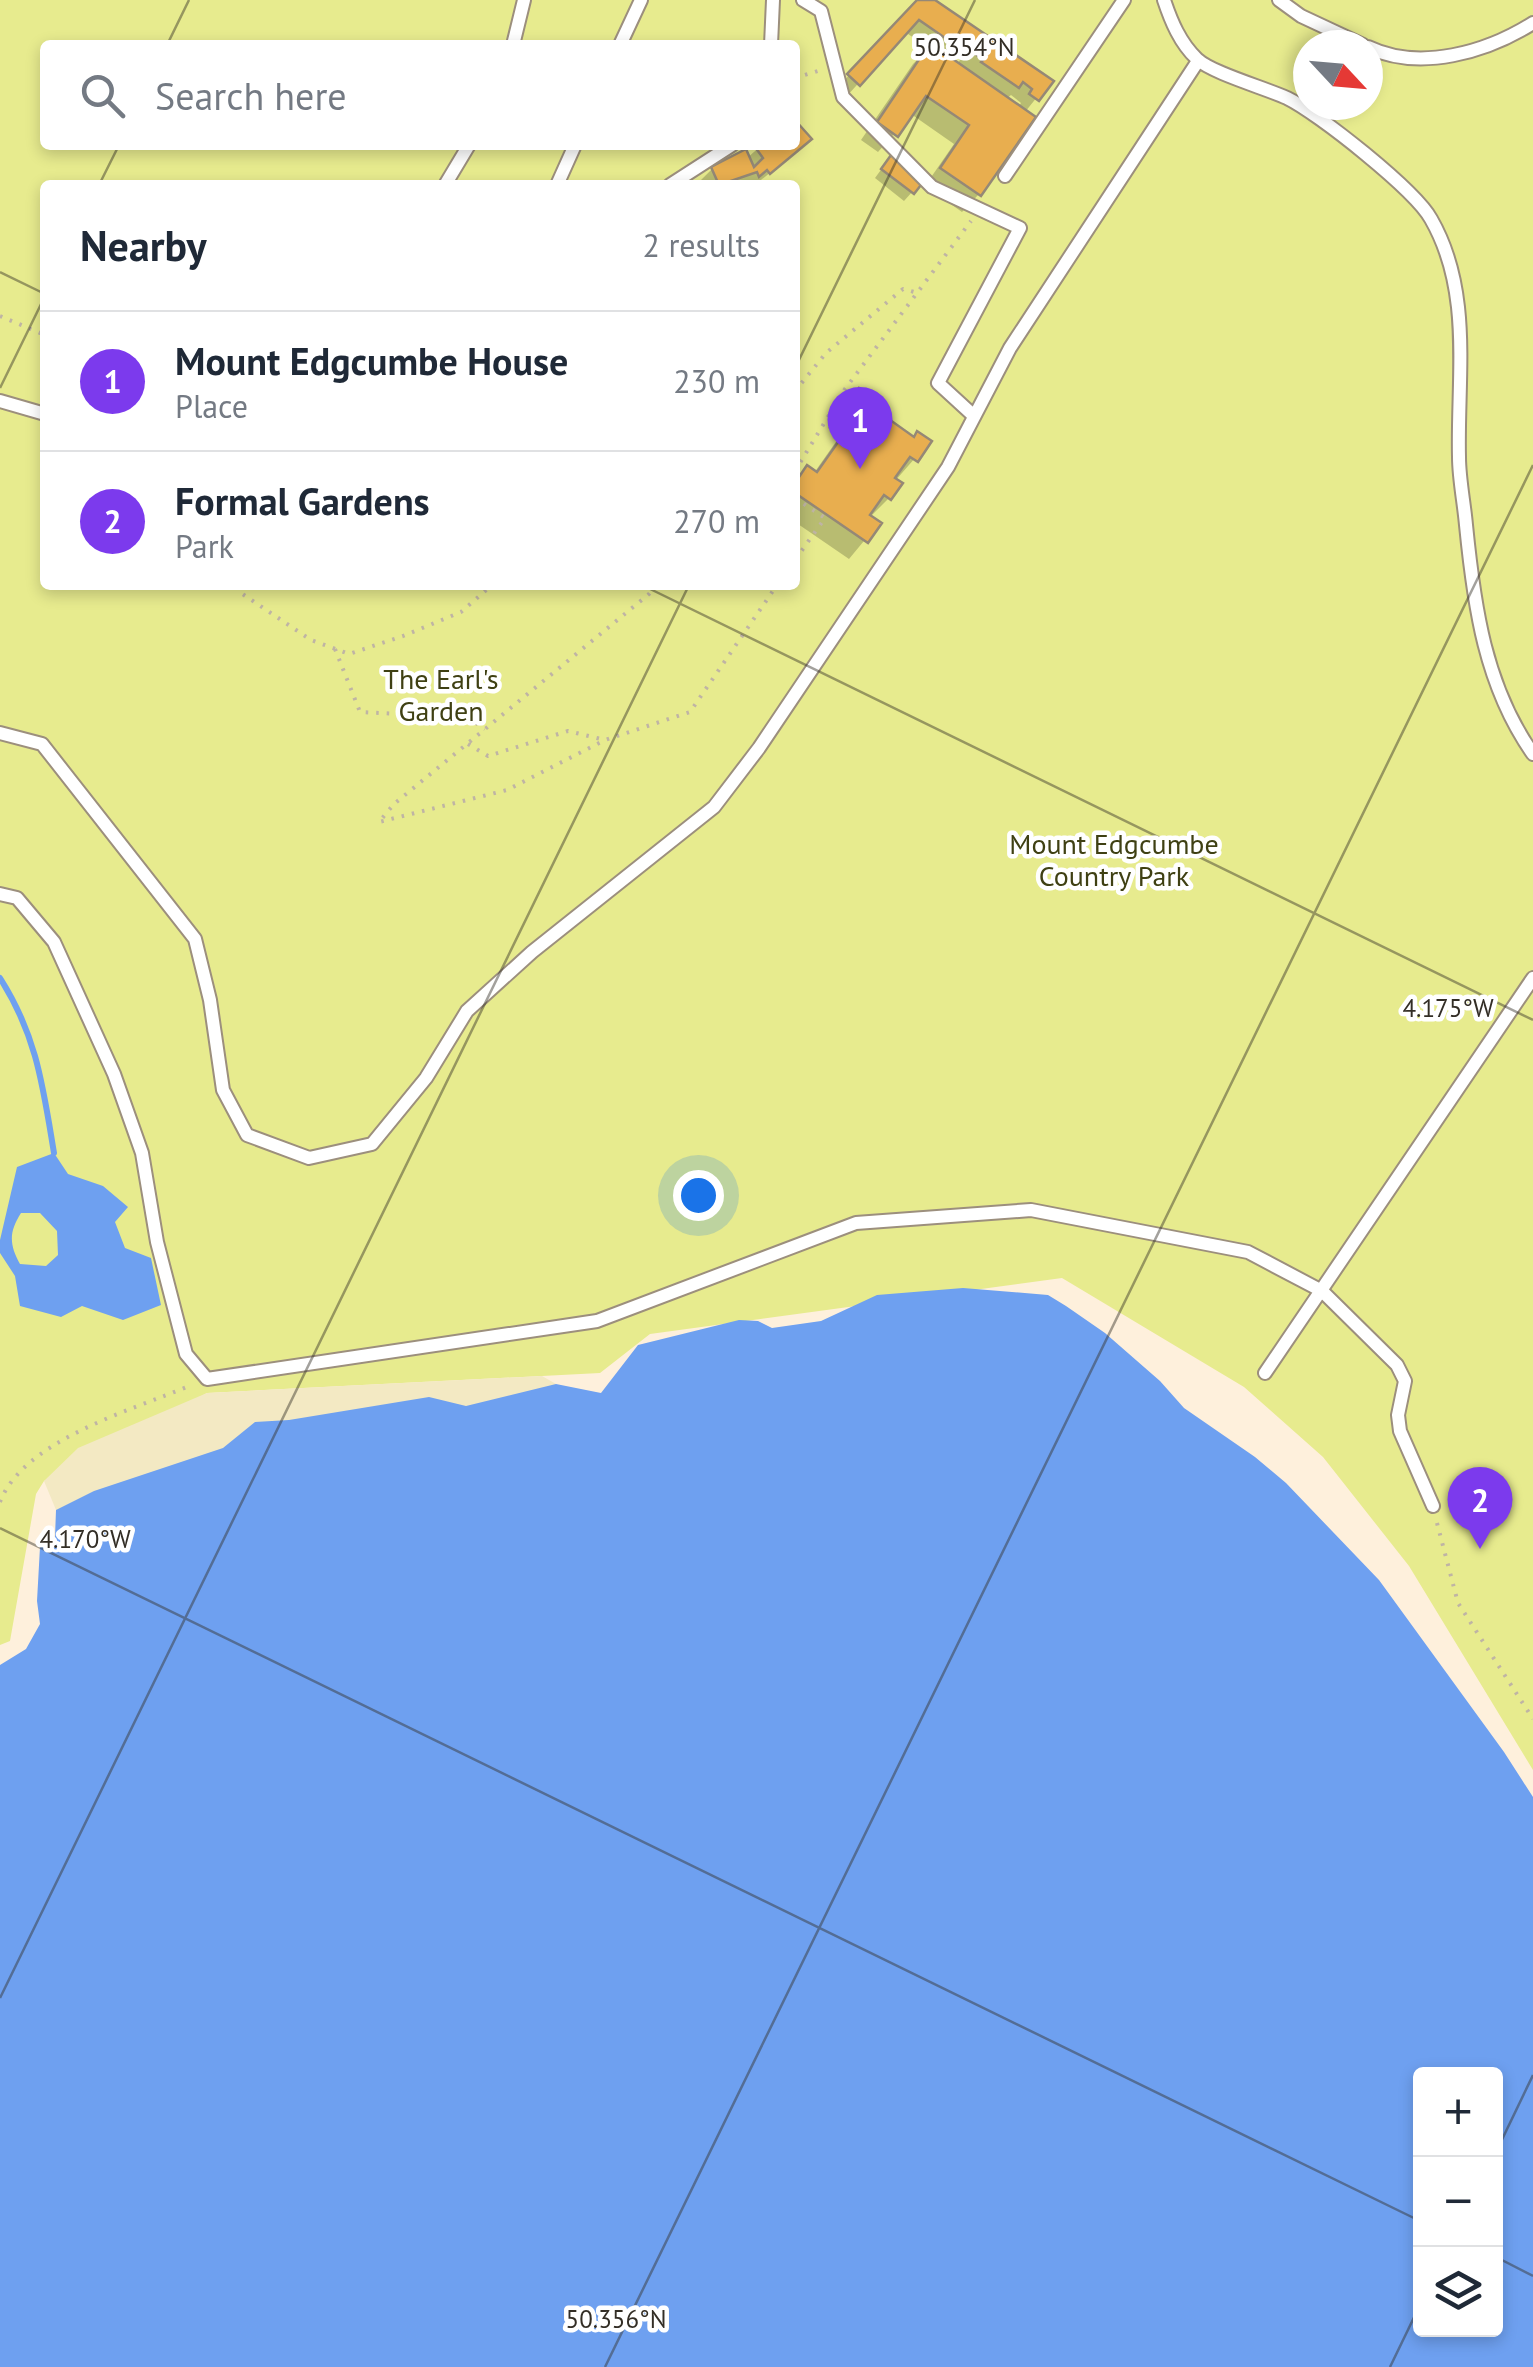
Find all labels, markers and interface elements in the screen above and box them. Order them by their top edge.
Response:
north arrow [1293,30,1383,120]
text: 50.354°N [914,31,1014,63]
search box [40,40,800,150]
icon: search [75,68,130,123]
text: Search here [155,71,347,120]
text: Nearby [80,218,207,273]
text: 2 results [642,224,760,266]
text: Mount Edgcumbe House [175,336,568,385]
text: 1 [103,360,122,402]
text: 230 m [673,360,760,402]
text: Place [175,385,248,427]
pin: 1 [828,386,892,469]
text: Formal Gardens [175,476,430,525]
text: 2 [103,500,122,542]
text: 270 m [673,500,760,542]
text: Park [175,525,234,567]
park label: The Earl's Garden [383,660,499,729]
park label: Mount Edgcumbe Country Park [1009,825,1219,894]
text: 4.175°W [1402,992,1494,1024]
your location [673,1170,724,1221]
pin: 2 [1448,1466,1512,1549]
text: 4.170°W [39,1523,131,1555]
map controls [1413,2067,1503,2337]
button: + [1413,2067,1503,2157]
button: − [1413,2157,1503,2247]
button: layers [1413,2247,1503,2337]
text: 50.356°N [566,2303,666,2335]

